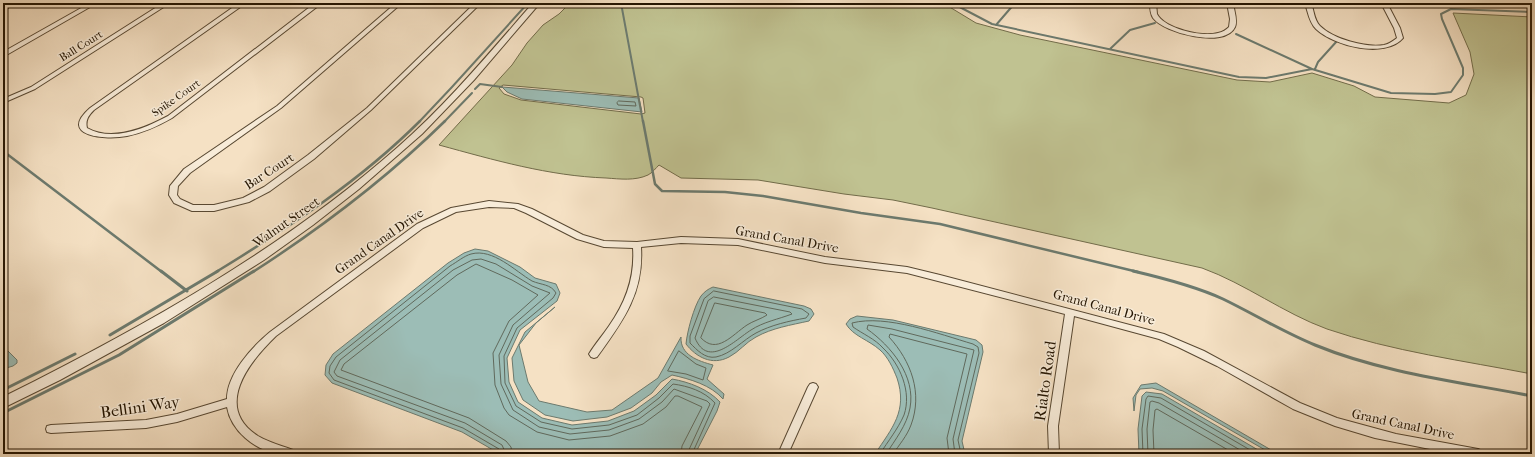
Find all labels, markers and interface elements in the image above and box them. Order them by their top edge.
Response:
street label: Ball Court [57,28,105,64]
street label: Spike Court [149,77,203,119]
street label: Bar Court [242,149,297,192]
street label: Walnut Street [249,193,323,251]
street label: Grand Canal Drive [332,205,427,277]
street label: Grand Canal Drive [734,223,840,256]
street label: Grand Canal Drive [1052,286,1157,328]
street label: Rialto Road [1030,339,1060,422]
street label: Bellini Way [99,392,181,422]
street label: Grand Canal Drive [1350,406,1456,442]

